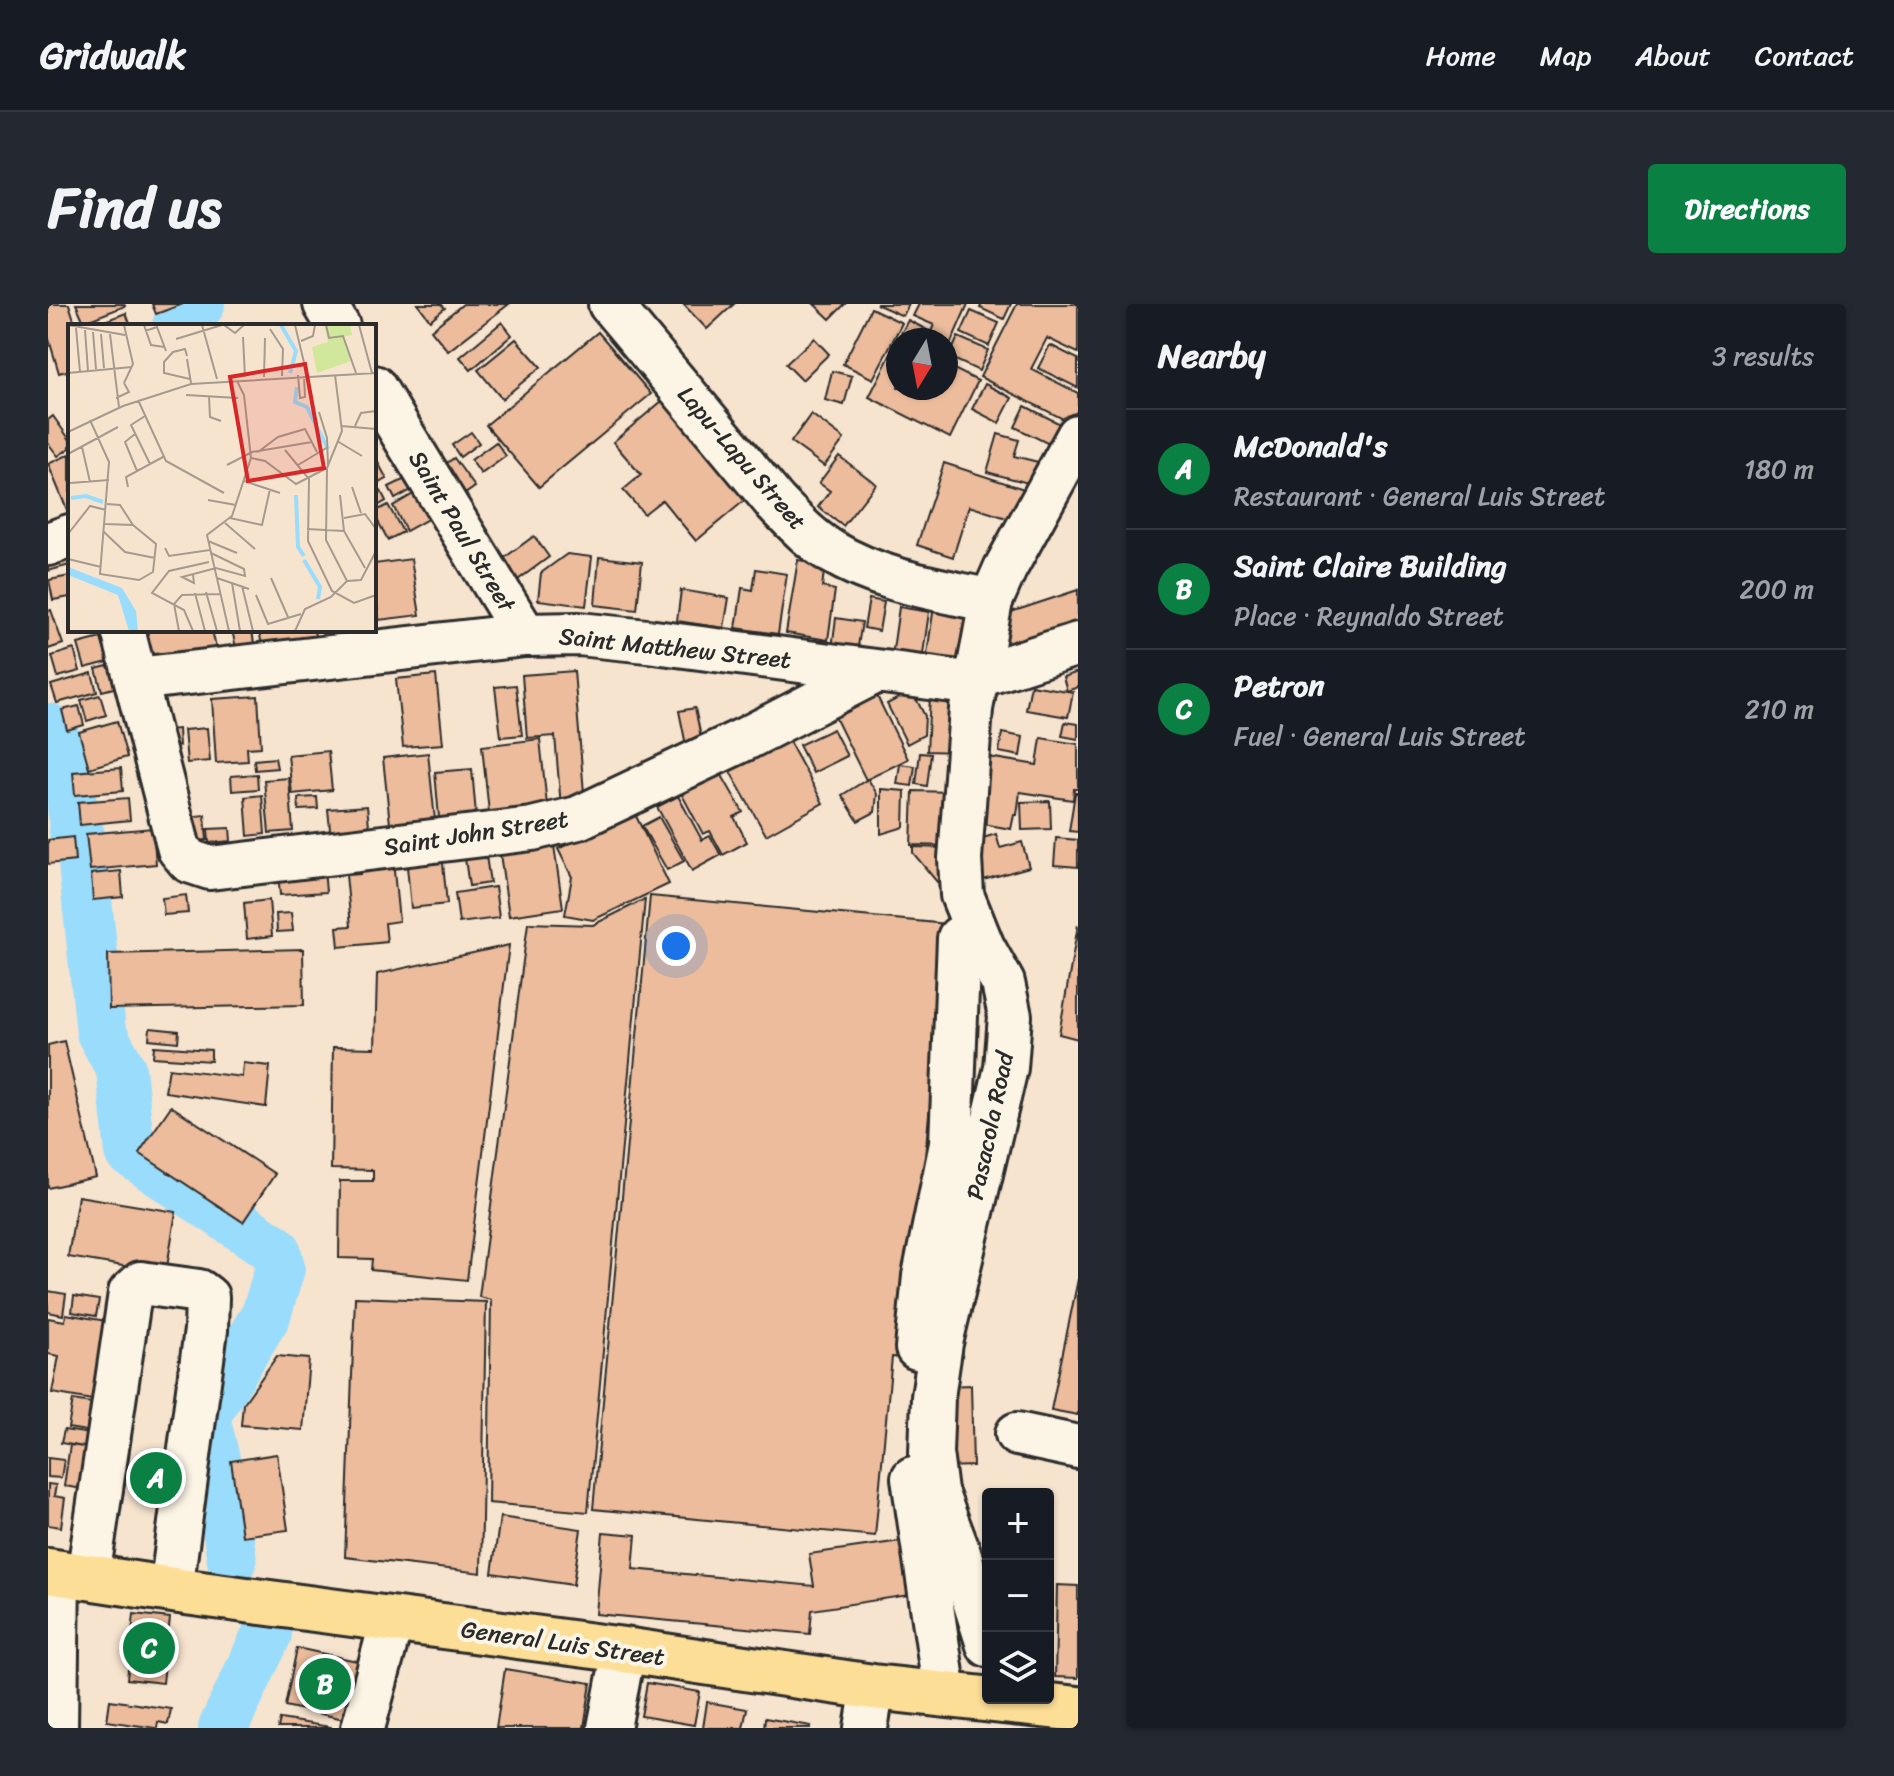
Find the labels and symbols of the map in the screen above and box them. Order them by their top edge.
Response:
inset map [68,324,376,632]
north arrow [886,328,958,400]
street label: Lapu-Lapu Street [667,376,817,540]
street label: Saint Paul Street [397,442,528,621]
street label: Saint Matthew Street [557,615,793,681]
street label: Saint John Street [381,798,571,868]
your location [656,926,696,966]
street label: Pasacola Road [954,1046,1027,1204]
pin: A [130,1448,182,1508]
street label: General Luis Street [458,1608,668,1678]
pin: C [123,1618,175,1678]
pin: B [299,1654,351,1714]

